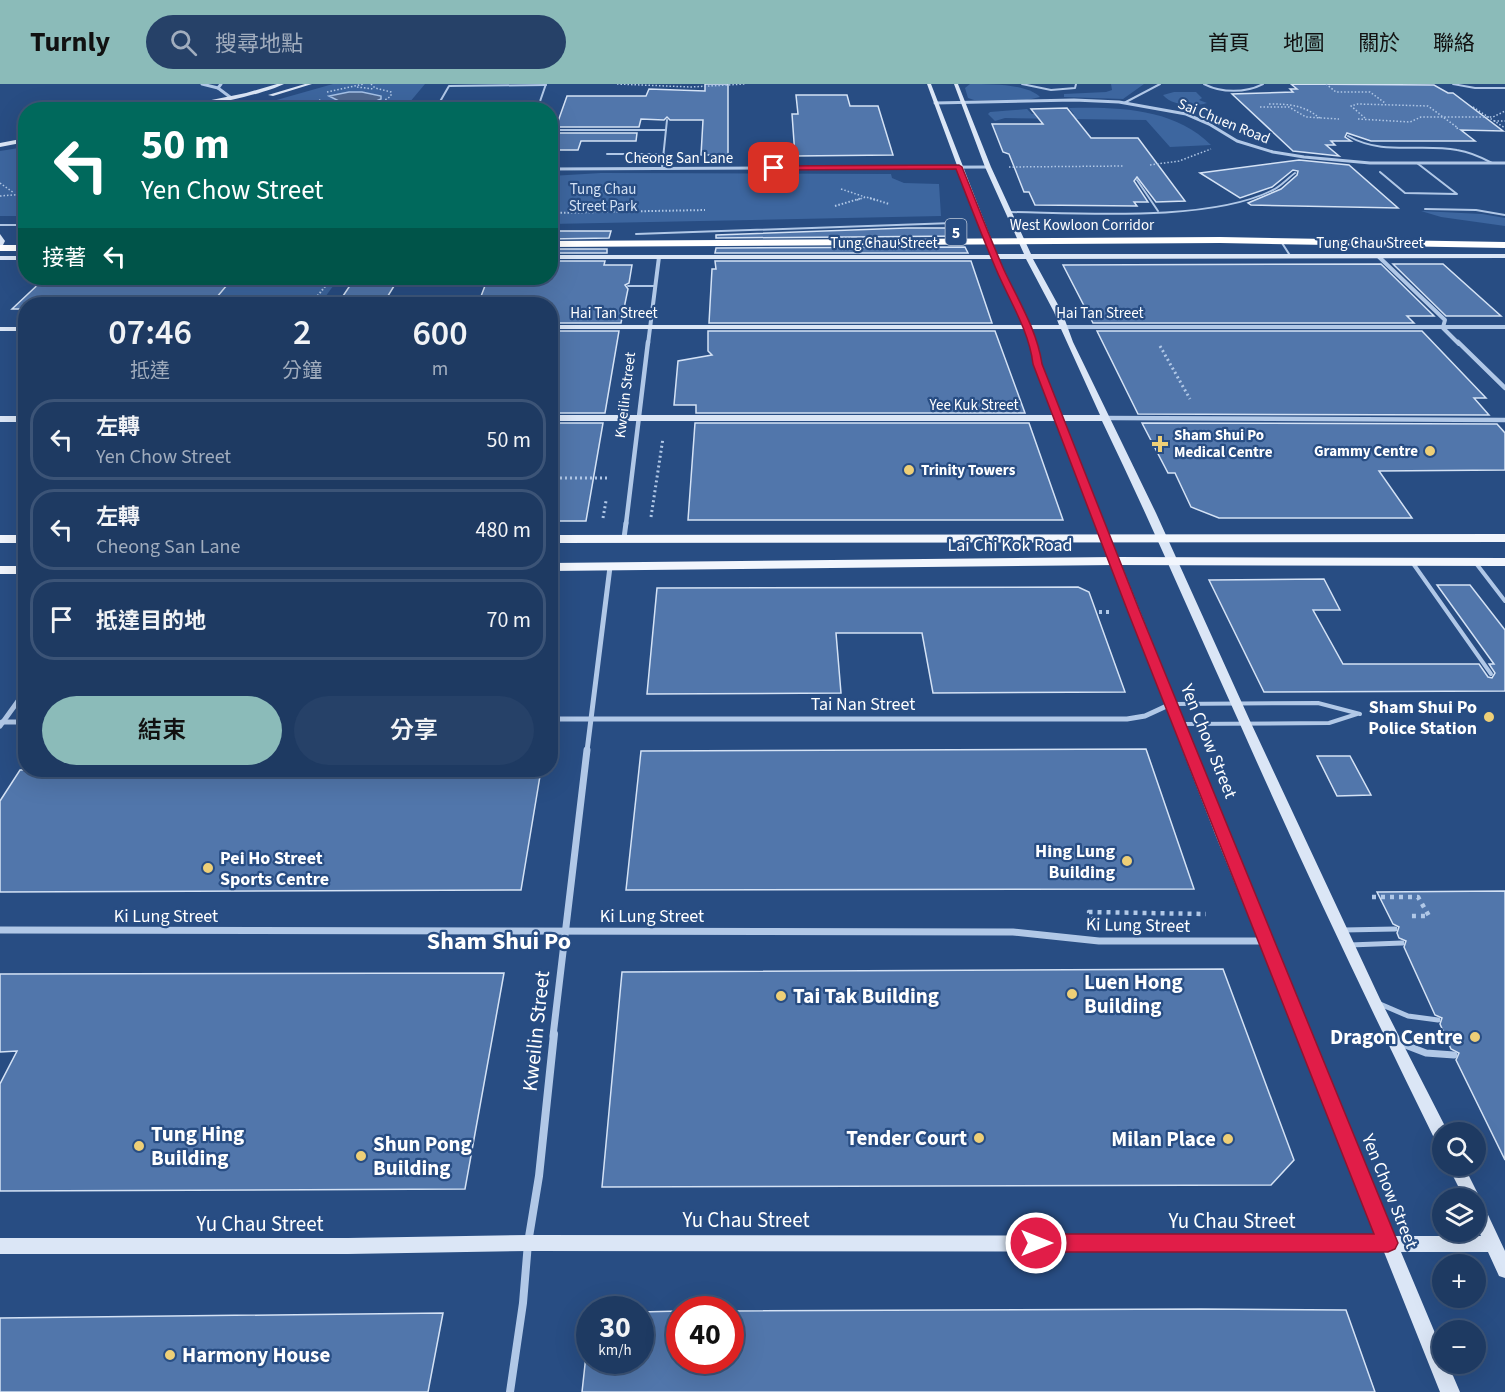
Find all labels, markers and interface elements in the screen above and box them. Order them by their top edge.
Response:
search box [146,15,566,69]
text: Turnly [30,22,110,62]
icon: search [167,26,200,59]
text: 搜尋地點 [215,28,303,60]
text: 首頁 [1208,28,1250,58]
text: 地圖 [1283,28,1325,58]
text: 關於 [1358,28,1400,58]
text: 聯絡 [1433,28,1475,58]
street label: Sai Chuen Road [1174,93,1273,150]
text: 50 m [141,115,230,175]
icon: left [42,126,120,204]
pin [748,142,799,193]
street label: Cheong San Lane [625,148,733,169]
icon: arrive [757,151,790,184]
text: Yen Chow Street [141,171,323,210]
park label: Tung Chau Street Park [569,179,638,217]
street label: West Kowloon Corridor [1010,215,1155,236]
road number: 5 [946,219,966,245]
street label: Tung Chau Street [830,233,938,254]
street label: Tung Chau Street [1316,233,1424,254]
icon: left [98,240,131,273]
text: 接著 [42,242,86,274]
street label: Hai Tan Street [570,303,658,324]
street label: Hai Tan Street [1056,303,1144,324]
text: 07:46 [108,307,192,358]
text: 2 [293,307,311,358]
text: 600 [412,308,468,359]
street label: Kweilin Street [610,351,641,439]
text: m [432,355,448,383]
text: 抵達 [130,357,170,385]
text: 分鐘 [282,357,322,385]
street label: Yee Kuk Street [928,395,1019,416]
text: 左轉 [96,411,140,443]
icon: left [45,423,78,456]
text: 50 m [486,424,531,456]
place label: Sham Shui Po Medical Centre [1174,425,1273,463]
marker: Sham Shui Po Medical Centre [1151,435,1169,453]
place label: Grammy Centre [1314,441,1418,462]
text: Yen Chow Street [96,443,231,471]
marker: Grammy Centre [1423,444,1437,458]
place label: Trinity Towers [921,460,1016,481]
marker: Trinity Towers [902,463,916,477]
text: 左轉 [96,501,140,533]
icon: left [45,513,78,546]
text: 480 m [476,514,531,546]
text: Cheong San Lane [96,533,240,561]
street label: Lai Chi Kok Road [947,533,1073,558]
icon: arrive [45,603,78,636]
text: 70 m [486,604,531,636]
text: 抵達目的地 [96,605,206,637]
street label: Yen Chow Street [1174,679,1243,802]
street label: Tai Nan Street [811,692,915,717]
place label: Sham Shui Po Police Station [1368,695,1477,741]
button: 結束 [42,696,282,765]
button: 分享 [294,696,534,765]
marker: Sham Shui Po Police Station [1482,710,1496,724]
place label: Hing Lung Building [1035,839,1115,885]
place label: Pei Ho Street Sports Centre [220,846,329,892]
marker: Hing Lung Building [1120,854,1134,868]
marker: Pei Ho Street Sports Centre [201,861,215,875]
street label: Ki Lung Street [114,904,218,929]
street label: Ki Lung Street [600,904,704,929]
street label: Ki Lung Street [1086,912,1190,939]
district label: Sham Shui Po [427,924,571,959]
place label: Luen Hong Building [1084,967,1183,1021]
street label: Kweilin Street [515,969,557,1093]
place label: Tai Tak Building [793,981,939,1011]
marker: Luen Hong Building [1065,987,1079,1001]
marker: Tai Tak Building [774,989,788,1003]
place label: Dragon Centre [1330,1022,1463,1052]
marker: Dragon Centre [1468,1030,1482,1044]
place label: Tung Hing Building [151,1119,244,1173]
map controls [1432,1122,1486,1374]
button: search [1432,1122,1486,1176]
place label: Tender Court [846,1123,967,1153]
place label: Milan Place [1111,1124,1216,1154]
place label: Shun Pong Building [373,1129,472,1183]
street label: Yen Chow Street [1355,1129,1424,1252]
marker: Tender Court [972,1131,986,1145]
marker: Milan Place [1221,1132,1235,1146]
marker: Tung Hing Building [132,1139,146,1153]
marker: Shun Pong Building [354,1149,368,1163]
button: layers [1432,1188,1486,1242]
street label: Yu Chau Street [681,1205,810,1235]
street label: Yu Chau Street [1167,1206,1296,1236]
street label: Yu Chau Street [195,1209,324,1239]
position arrow [1004,1211,1068,1275]
button: + [1432,1254,1486,1308]
speed limit sign: 40 [666,1296,744,1374]
text: 30 [599,1306,631,1349]
button: − [1432,1320,1486,1374]
place label: Harmony House [182,1340,330,1370]
text: km/h [598,1340,632,1361]
marker: Harmony House [163,1348,177,1362]

